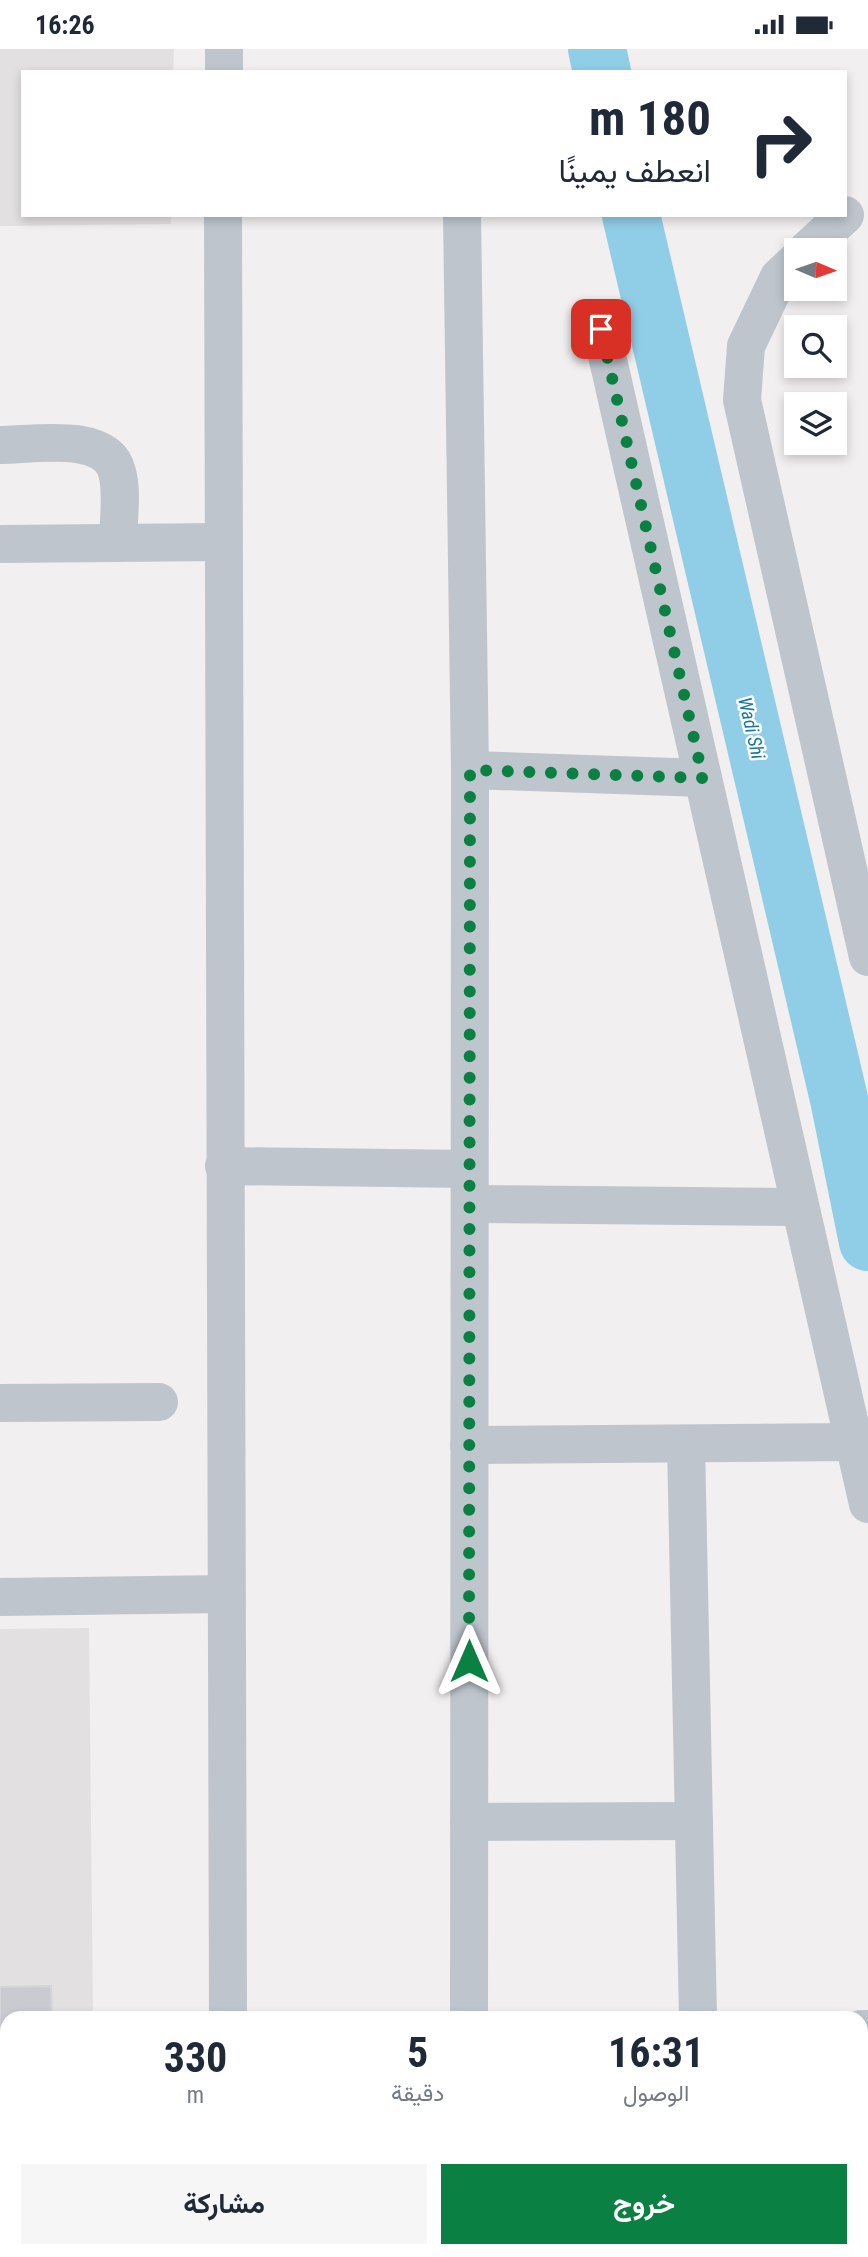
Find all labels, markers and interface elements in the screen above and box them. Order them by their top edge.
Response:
text: 16:26 [35,10,95,40]
text: 180 m [589,90,711,147]
icon: right [735,98,826,189]
text: انعطف يمينًا [558,152,711,190]
north arrow [784,238,847,301]
map controls [784,238,847,455]
pin [571,299,631,359]
icon: arrive [582,310,620,348]
button: search [784,315,847,378]
button: layers [784,392,847,455]
water label: Wadi Shi [733,695,770,762]
position arrow [432,1624,506,1698]
text: 5 [407,2028,428,2077]
text: 16:31 [608,2028,704,2077]
text: 330 [164,2033,227,2082]
text: دقيقة [391,2080,444,2107]
text: الوصول [623,2080,689,2107]
text: m [187,2082,204,2109]
button: مشاركة [21,2164,427,2244]
button: خروج [441,2164,847,2244]

